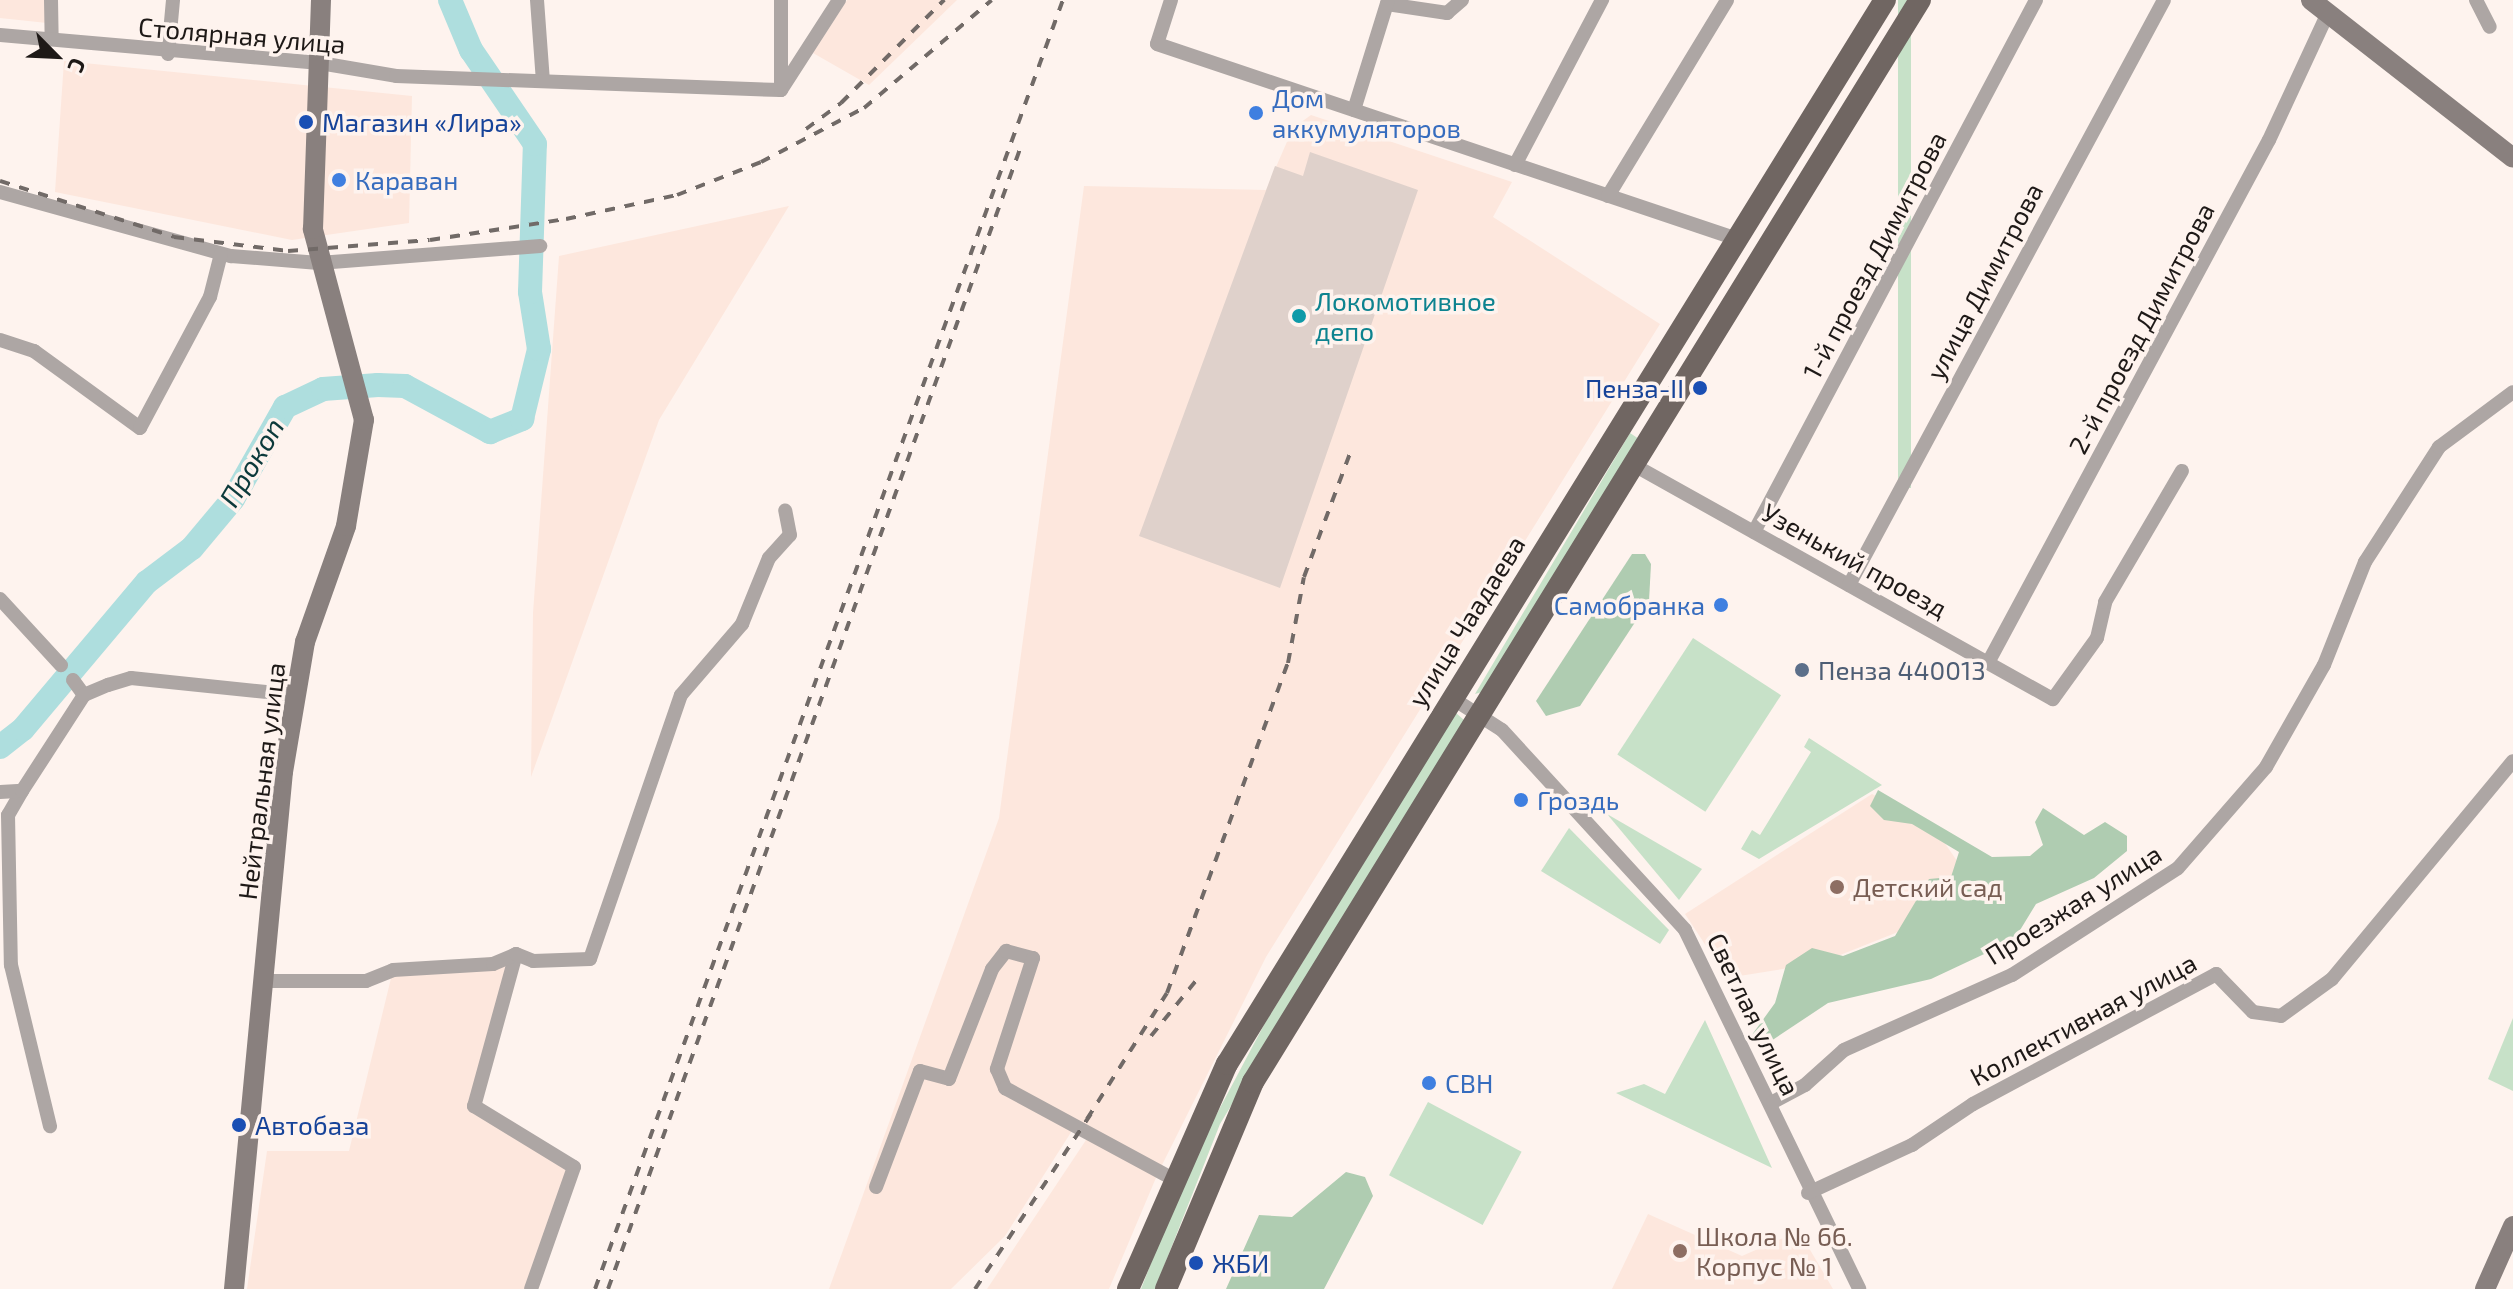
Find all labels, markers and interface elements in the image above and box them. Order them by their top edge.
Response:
street label: Столярная улица [137,10,347,60]
north arrow [16,16,96,96]
text: С [63,55,92,77]
place label: Дом аккумуляторов [1272,82,1461,144]
marker: Дом аккумуляторов [1247,104,1265,122]
place label: Магазин «Лира» [322,106,522,138]
marker: Магазин «Лира» [297,113,315,131]
street label: 1-й проезд Димитрова [1796,126,1952,384]
place label: Караван [355,164,458,196]
marker: Караван [330,171,348,189]
street label: улица Димитрова [1919,177,2049,385]
street label: 2-й проезд Димитрова [2062,197,2220,459]
place label: Локомотивное депо [1315,285,1496,346]
marker: Локомотивное депо [1290,307,1308,325]
place label: Пенза-II [1585,372,1684,404]
marker: Пенза-II [1691,379,1709,397]
water label: Прокоп [211,411,291,513]
street label: Узенький проезд [1757,496,1953,624]
street label: улица Чаадаева [1401,530,1531,712]
place label: Самобранка [1554,589,1705,621]
marker: Самобранка [1712,596,1730,614]
place label: Пенза 440013 [1818,654,1986,686]
street label: Нейтральная улица [231,661,291,901]
marker: Пенза 440013 [1793,661,1811,679]
place label: Гроздь [1537,784,1619,816]
marker: Гроздь [1512,791,1530,809]
street label: Проезжая улица [1979,837,2167,971]
place label: Детский сад [1853,871,2003,903]
marker: Детский сад [1828,878,1846,896]
street label: Светлая улица [1701,928,1807,1100]
street label: Коллективная улица [1965,946,2201,1092]
place label: СВН [1445,1067,1493,1099]
marker: СВН [1420,1074,1438,1092]
place label: Автобаза [255,1109,369,1141]
marker: Автобаза [230,1116,248,1134]
place label: Школа № 66. Корпус № 1 [1696,1220,1853,1282]
marker: Школа № 66. Корпус № 1 [1671,1242,1689,1260]
place label: ЖБИ [1212,1247,1269,1279]
marker: ЖБИ [1187,1254,1205,1272]

